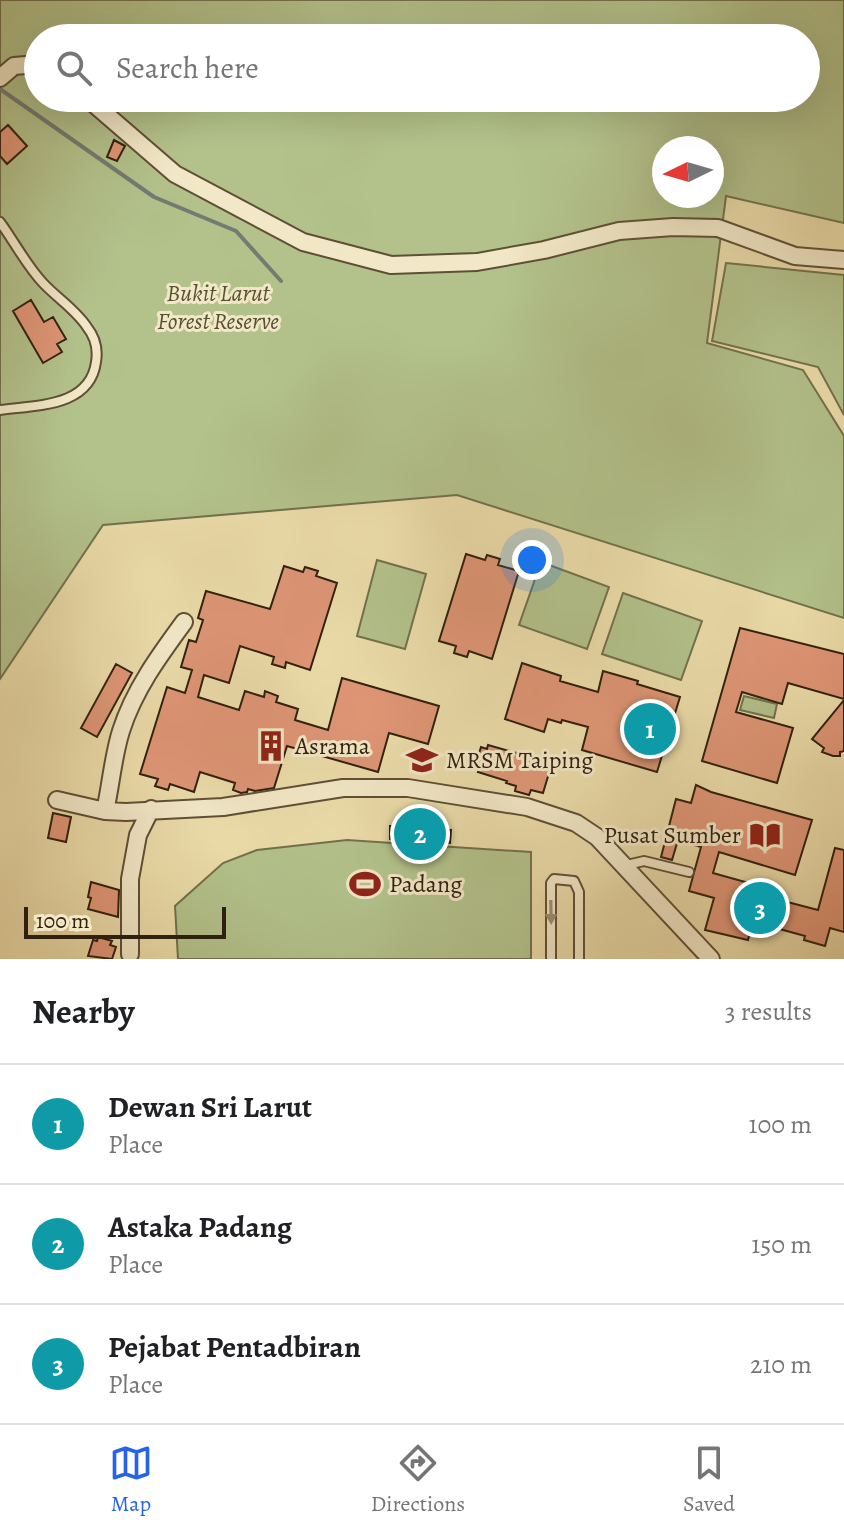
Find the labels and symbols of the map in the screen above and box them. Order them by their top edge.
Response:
north arrow [652,136,724,208]
park label: Bukit Larut Forest Reserve [157,277,279,337]
your location [512,540,552,580]
pin: 1 [624,699,676,759]
building icon: Asrama [254,729,288,763]
place label: Asrama [294,730,371,762]
school or university icon: MRSM Taiping [405,743,439,777]
place label: MRSM Taiping [446,744,593,776]
pin: 2 [394,804,446,864]
library icon: Pusat Sumber [748,818,782,852]
place label: Pusat Sumber [603,819,741,851]
sports icon: Padang [348,867,382,901]
place label: Padang [389,868,462,900]
pin: 3 [734,878,786,938]
one-way arrow [545,900,557,925]
scale bar [24,903,226,939]

